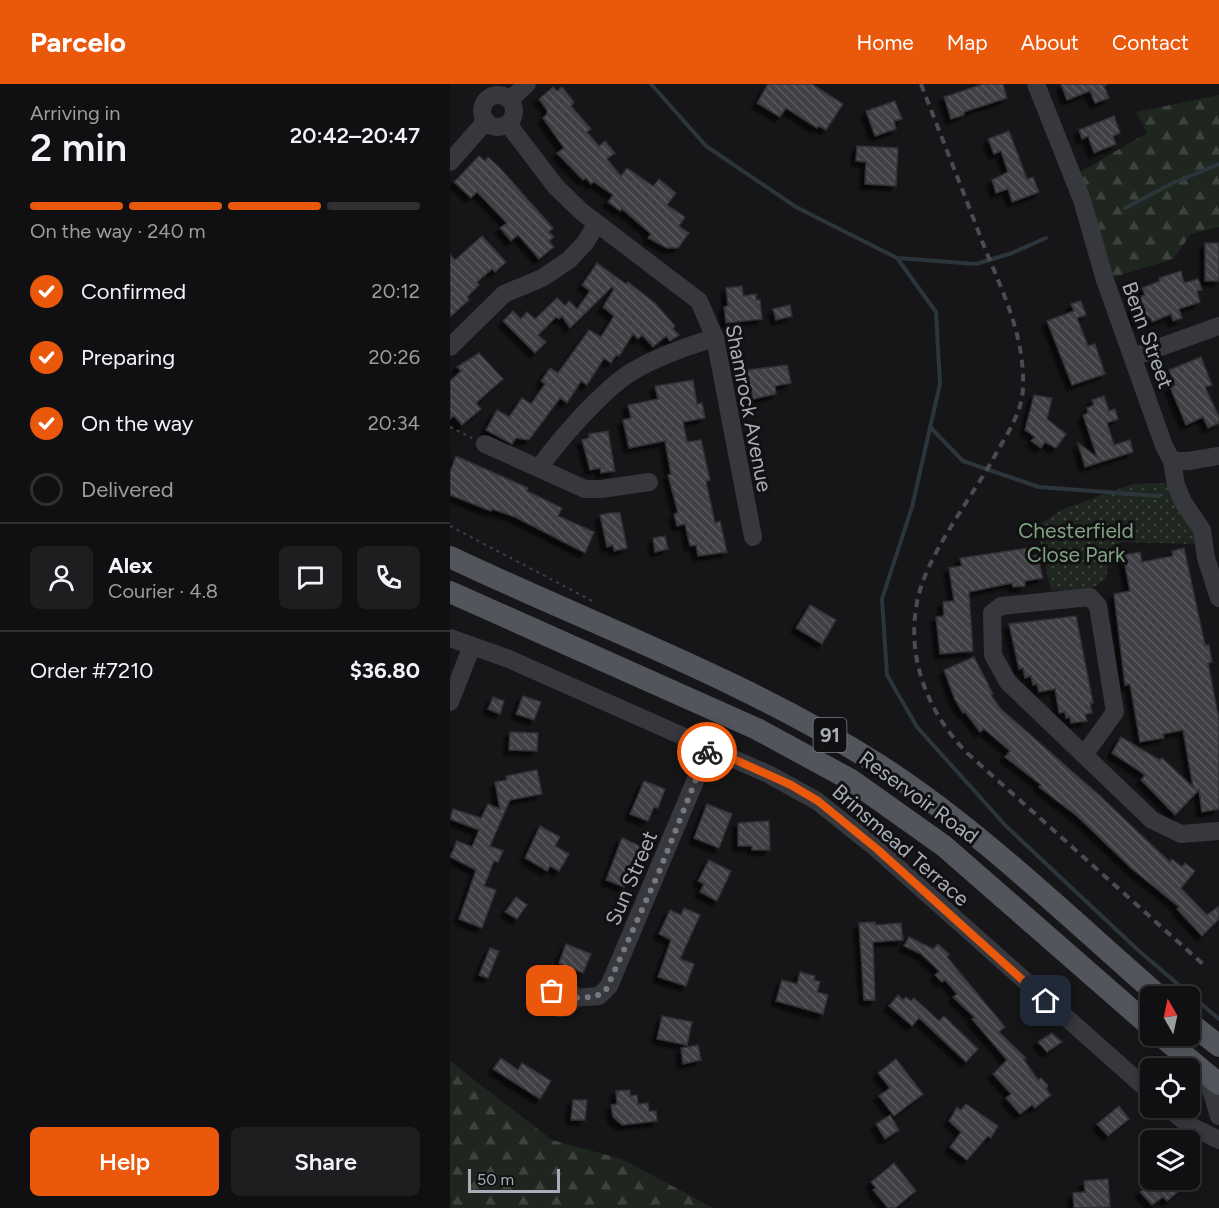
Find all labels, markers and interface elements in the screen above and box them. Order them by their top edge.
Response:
text: Parcelo [30,25,126,59]
text: Home [857,30,914,55]
text: Map [947,30,988,55]
text: About [1021,30,1079,55]
text: Contact [1112,30,1189,55]
text: Arriving in [30,101,120,125]
text: 20:42–20:47 [290,122,420,149]
text: 2 min [30,124,127,171]
text: On the way · 240 m [30,219,206,243]
icon: check [30,275,63,308]
text: Confirmed [81,278,186,305]
street label: Benn Street [1117,278,1179,392]
text: 20:12 [372,279,420,303]
street label: Shamrock Avenue [720,322,778,494]
icon: check [30,341,63,374]
text: Preparing [81,344,175,371]
text: 20:26 [368,345,420,369]
icon: check [30,407,63,440]
text: On the way [81,410,193,437]
text: 20:34 [368,411,420,435]
text: Delivered [81,476,174,503]
park label: Chesterfield Close Park [1018,518,1134,567]
button: person [30,546,93,609]
button: chat [279,546,342,609]
button: phone [357,546,420,609]
text: Alex [108,552,153,579]
text: Courier · 4.8 [108,579,218,603]
text: Order #7210 [30,657,153,684]
text: $36.80 [350,657,420,684]
road number: 91 [814,718,847,752]
courier [677,722,737,782]
icon: bike [691,736,724,769]
street label: Reservoir Road [854,745,984,849]
street label: Brinsmead Terrace [827,779,975,911]
street label: Sun Street [600,827,662,929]
pin [526,965,577,1016]
icon: bag [535,974,568,1007]
pin [1020,975,1071,1026]
icon: home [1029,984,1062,1017]
north arrow [1140,986,1200,1046]
map controls [1140,986,1200,1190]
button: locate [1140,1058,1200,1118]
button: Help [30,1127,219,1196]
button: Share [231,1127,420,1196]
button: layers [1140,1130,1200,1190]
scale bar [468,1166,560,1194]
text: 50 m [477,1170,514,1189]

